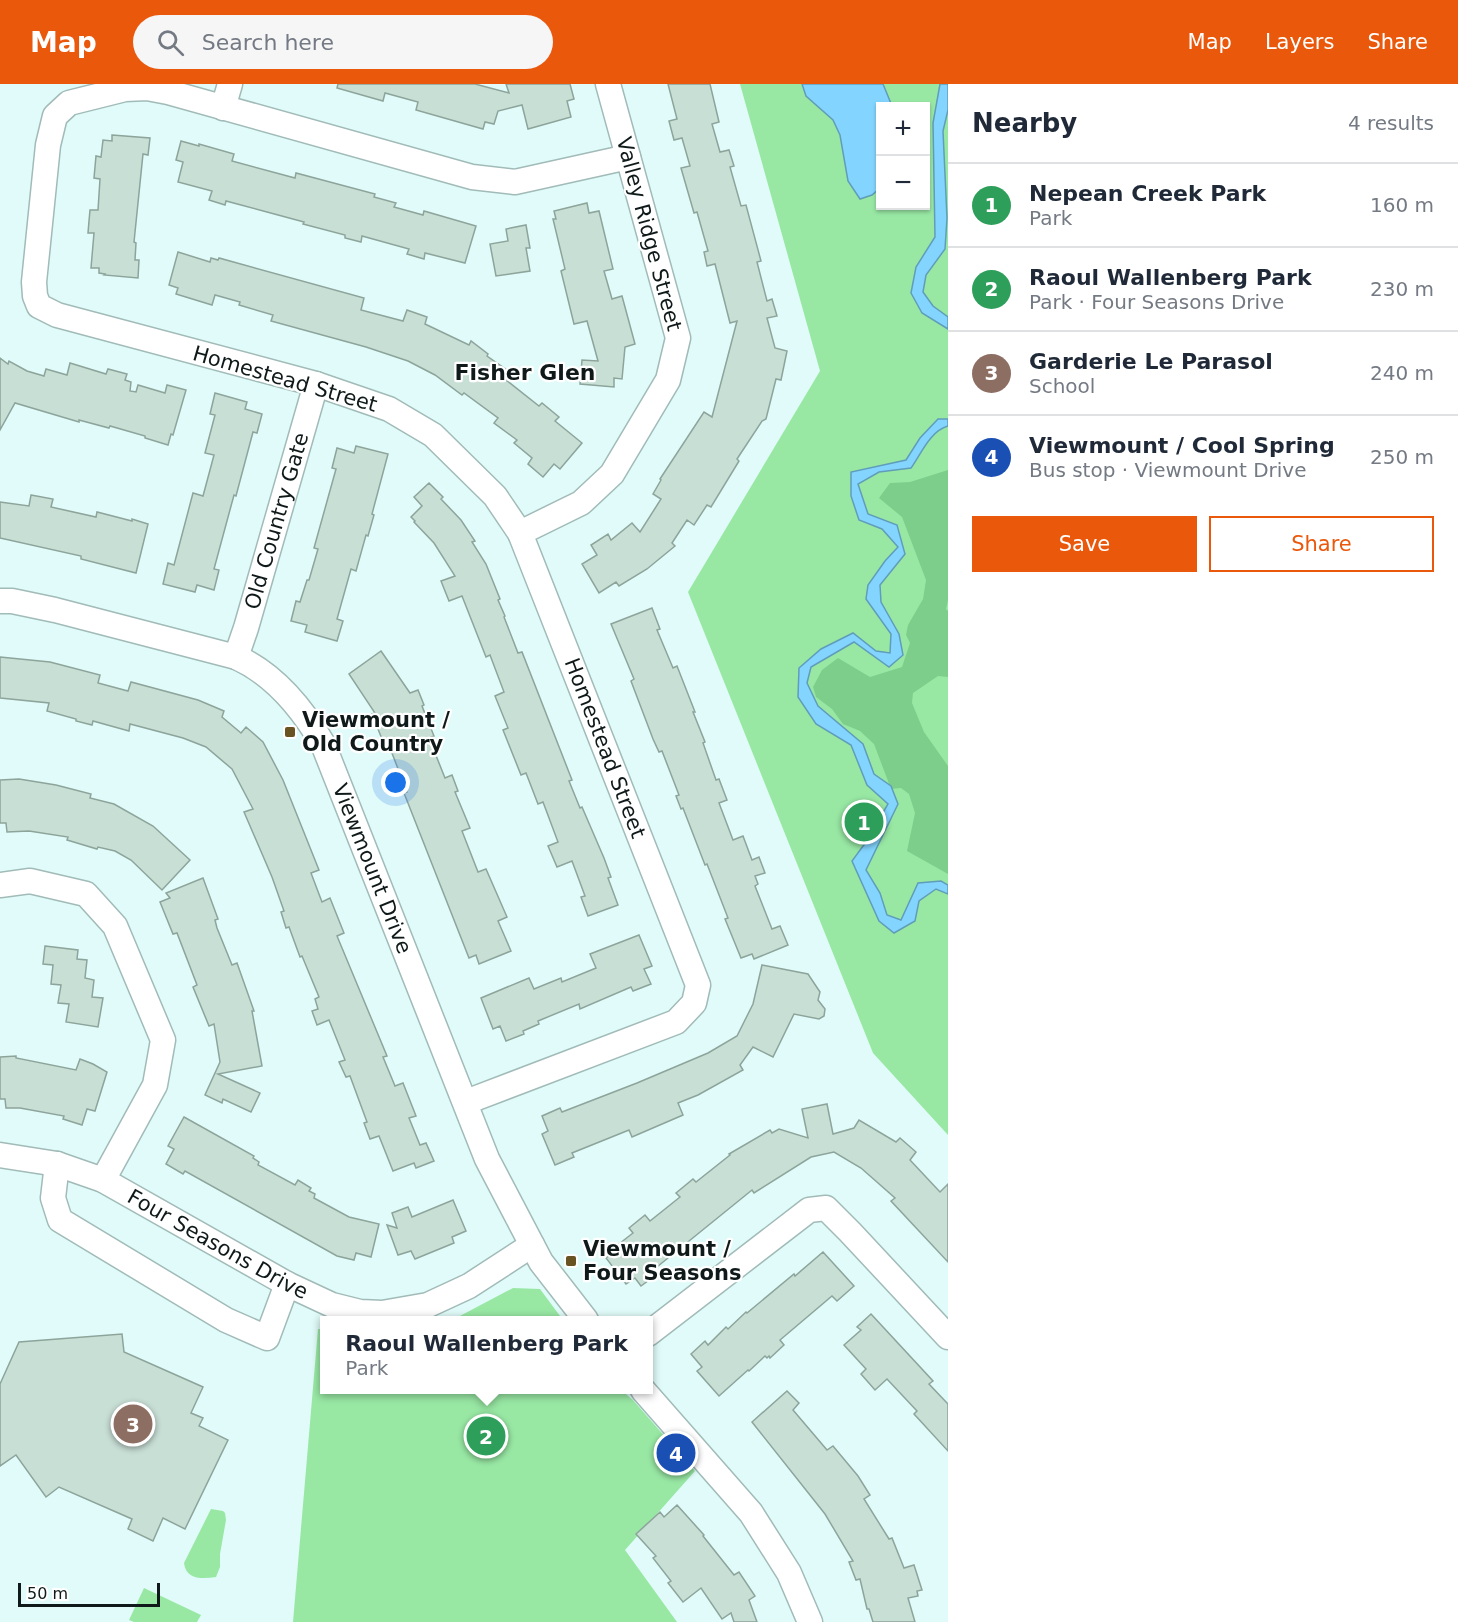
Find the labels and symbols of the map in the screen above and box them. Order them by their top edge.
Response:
street label: Valley Ridge Street [612,134,686,334]
street label: Homestead Street [190,341,380,417]
district label: Fisher Glen [455,360,595,385]
street label: Old Country Gate [240,430,313,612]
street label: Homestead Street [560,655,650,841]
place label: Viewmount / Old Country [302,708,450,756]
marker: Viewmount / Old Country [283,725,297,739]
your location [381,768,410,797]
street label: Viewmount Drive [328,780,417,957]
pin: 1 [844,800,884,844]
street label: Four Seasons Drive [123,1184,312,1304]
place label: Viewmount / Four Seasons [583,1237,741,1285]
marker: Viewmount / Four Seasons [564,1254,578,1268]
pin: 3 [114,1402,152,1446]
pin: 2 [466,1414,506,1458]
pin: 4 [656,1430,696,1476]
scale bar [18,1580,160,1608]

